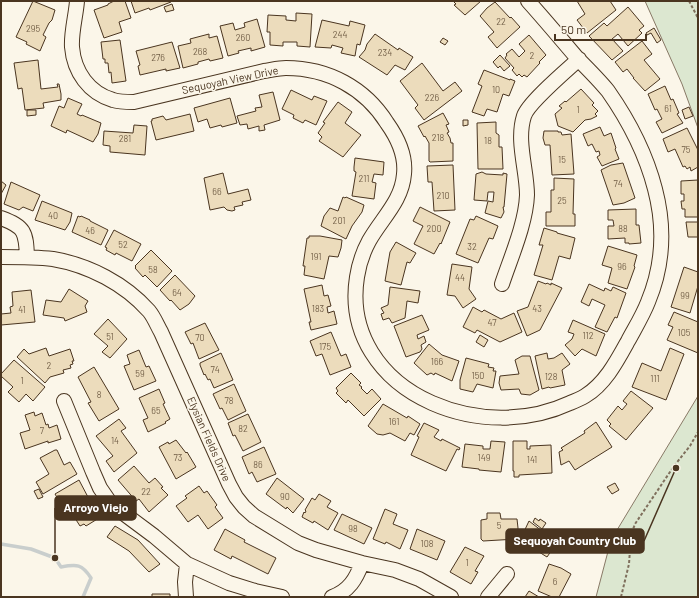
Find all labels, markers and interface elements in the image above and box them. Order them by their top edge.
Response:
house number: 22 [496,16,506,27]
scale bar [555,16,646,42]
text: 50 m [561,22,586,36]
house number: 295 [26,23,40,34]
house number: 244 [333,29,347,40]
house number: 260 [236,32,250,43]
house number: 268 [193,46,207,57]
house number: 234 [378,47,392,58]
house number: 2 [530,50,535,61]
house number: 276 [151,52,165,63]
street label: Sequoyah View Drive [180,63,279,96]
house number: 10 [492,84,500,95]
house number: 226 [425,92,439,103]
house number: 61 [664,103,672,114]
house number: 1 [576,104,580,115]
house number: 218 [432,132,445,143]
house number: 281 [119,133,131,144]
house number: 18 [484,135,492,146]
house number: 75 [682,144,691,155]
house number: 15 [558,154,566,165]
house number: 211 [358,173,370,184]
house number: 74 [613,178,623,189]
house number: 66 [212,186,222,197]
house number: 210 [437,190,449,201]
house number: 25 [557,195,567,206]
house number: 40 [48,210,58,221]
house number: 201 [333,215,345,226]
house number: 200 [427,223,442,234]
house number: 88 [618,223,628,234]
house number: 46 [85,225,95,236]
house number: 52 [118,239,128,250]
house number: 32 [467,241,477,252]
house number: 191 [311,251,321,262]
house number: 96 [617,261,627,272]
house number: 58 [148,264,158,275]
house number: 44 [455,272,465,283]
house number: 64 [172,287,182,298]
house number: 99 [680,290,690,301]
house number: 183 [312,303,325,314]
house number: 43 [532,303,542,314]
house number: 41 [18,304,26,315]
house number: 47 [488,317,497,328]
house number: 105 [678,327,691,338]
house number: 112 [582,330,594,341]
house number: 51 [106,331,114,342]
house number: 70 [195,332,205,343]
house number: 175 [319,341,331,352]
house number: 166 [431,356,444,367]
house number: 2 [47,360,52,371]
house number: 74 [210,364,220,375]
house number: 59 [135,368,145,379]
house number: 150 [472,370,484,381]
house number: 128 [545,371,558,382]
house number: 111 [650,373,660,384]
house number: 1 [20,375,24,386]
house number: 8 [97,389,102,400]
street label: Elysian Fields Drive [185,394,234,483]
house number: 78 [225,395,234,406]
house number: 65 [151,405,161,416]
house number: 161 [389,416,399,427]
house number: 82 [238,423,248,434]
house number: 7 [40,425,45,436]
house number: 14 [111,435,119,446]
house number: 73 [174,452,183,463]
house number: 149 [478,452,491,463]
house number: 141 [527,454,537,465]
house number: 86 [253,459,263,470]
house number: 22 [141,486,151,497]
house number: 90 [280,491,290,502]
callout: Arroyo Viejo [55,496,136,520]
text: Arroyo Viejo [64,500,129,514]
house number: 5 [497,520,502,531]
house number: 98 [348,523,358,534]
callout: Sequoyah Country Club [506,529,644,553]
text: Sequoyah Country Club [514,533,637,547]
house number: 108 [421,538,434,549]
house number: 1 [465,557,469,568]
house number: 6 [553,576,558,587]

